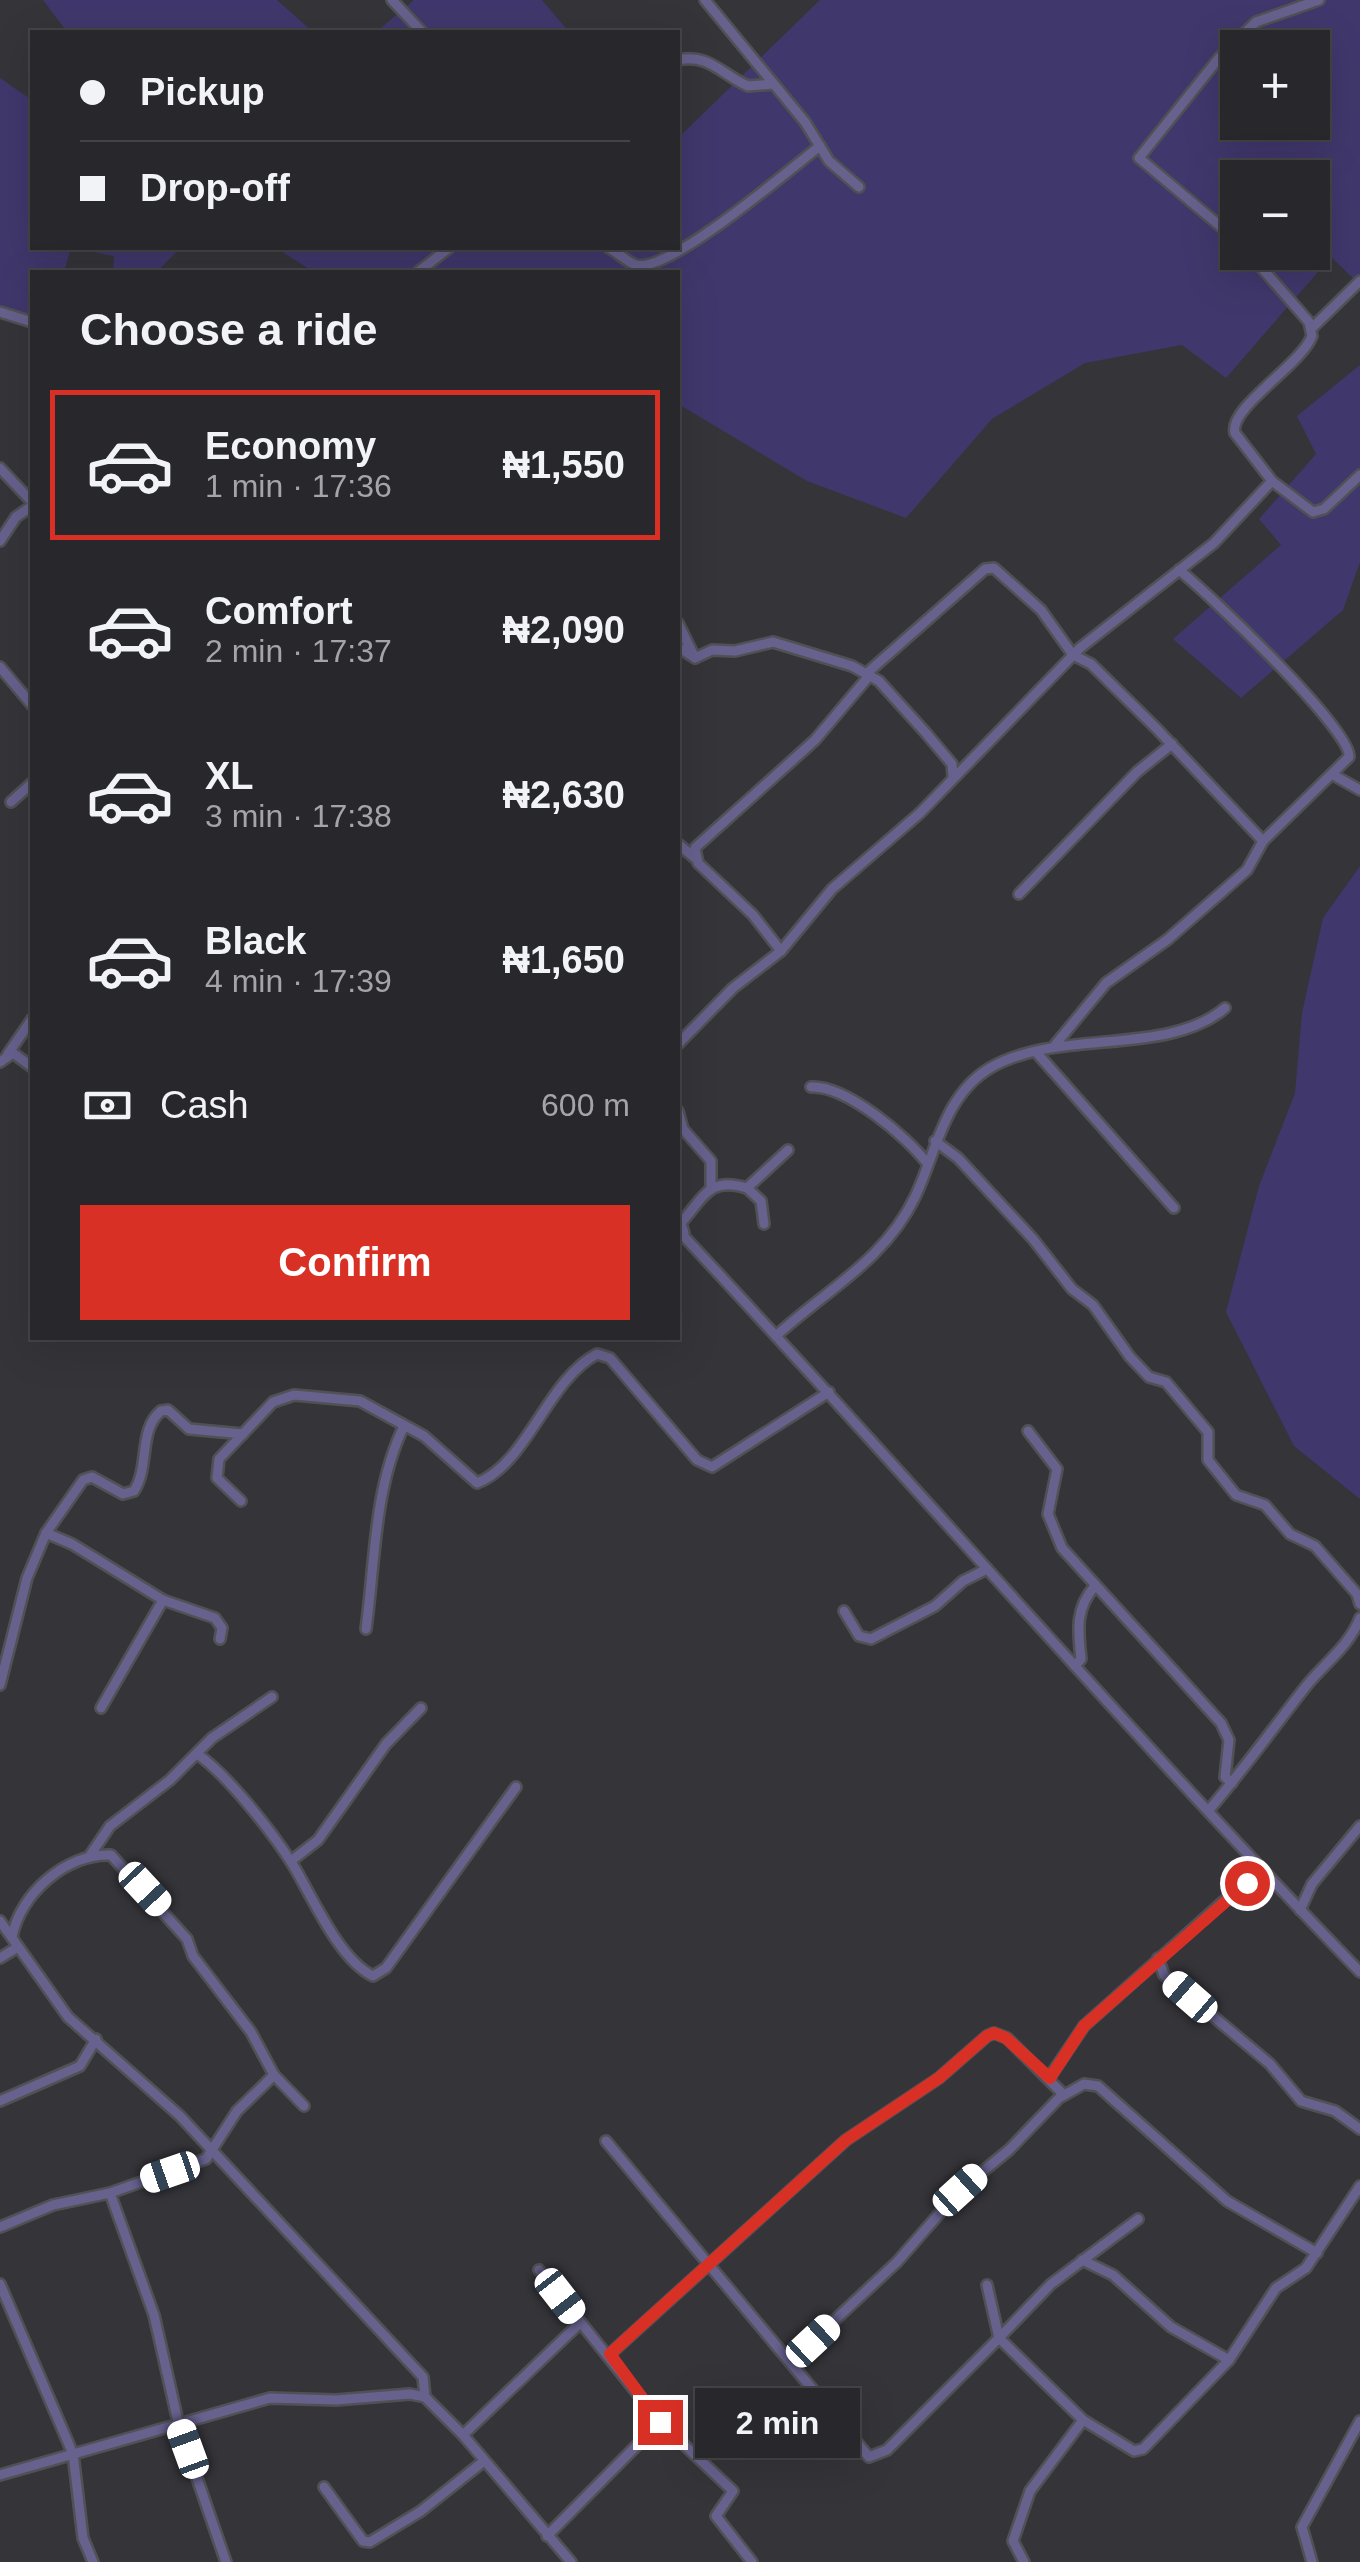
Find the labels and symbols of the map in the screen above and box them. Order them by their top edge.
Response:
car [114,1857,176,1921]
route start [1225,1861,1270,1906]
car [1158,1966,1222,2028]
car [137,2148,203,2196]
car [928,2159,992,2221]
car [530,2263,590,2329]
car [781,2310,845,2372]
callout: 2 min [695,2387,860,2457]
route end [638,2400,683,2445]
car [164,2416,212,2482]

